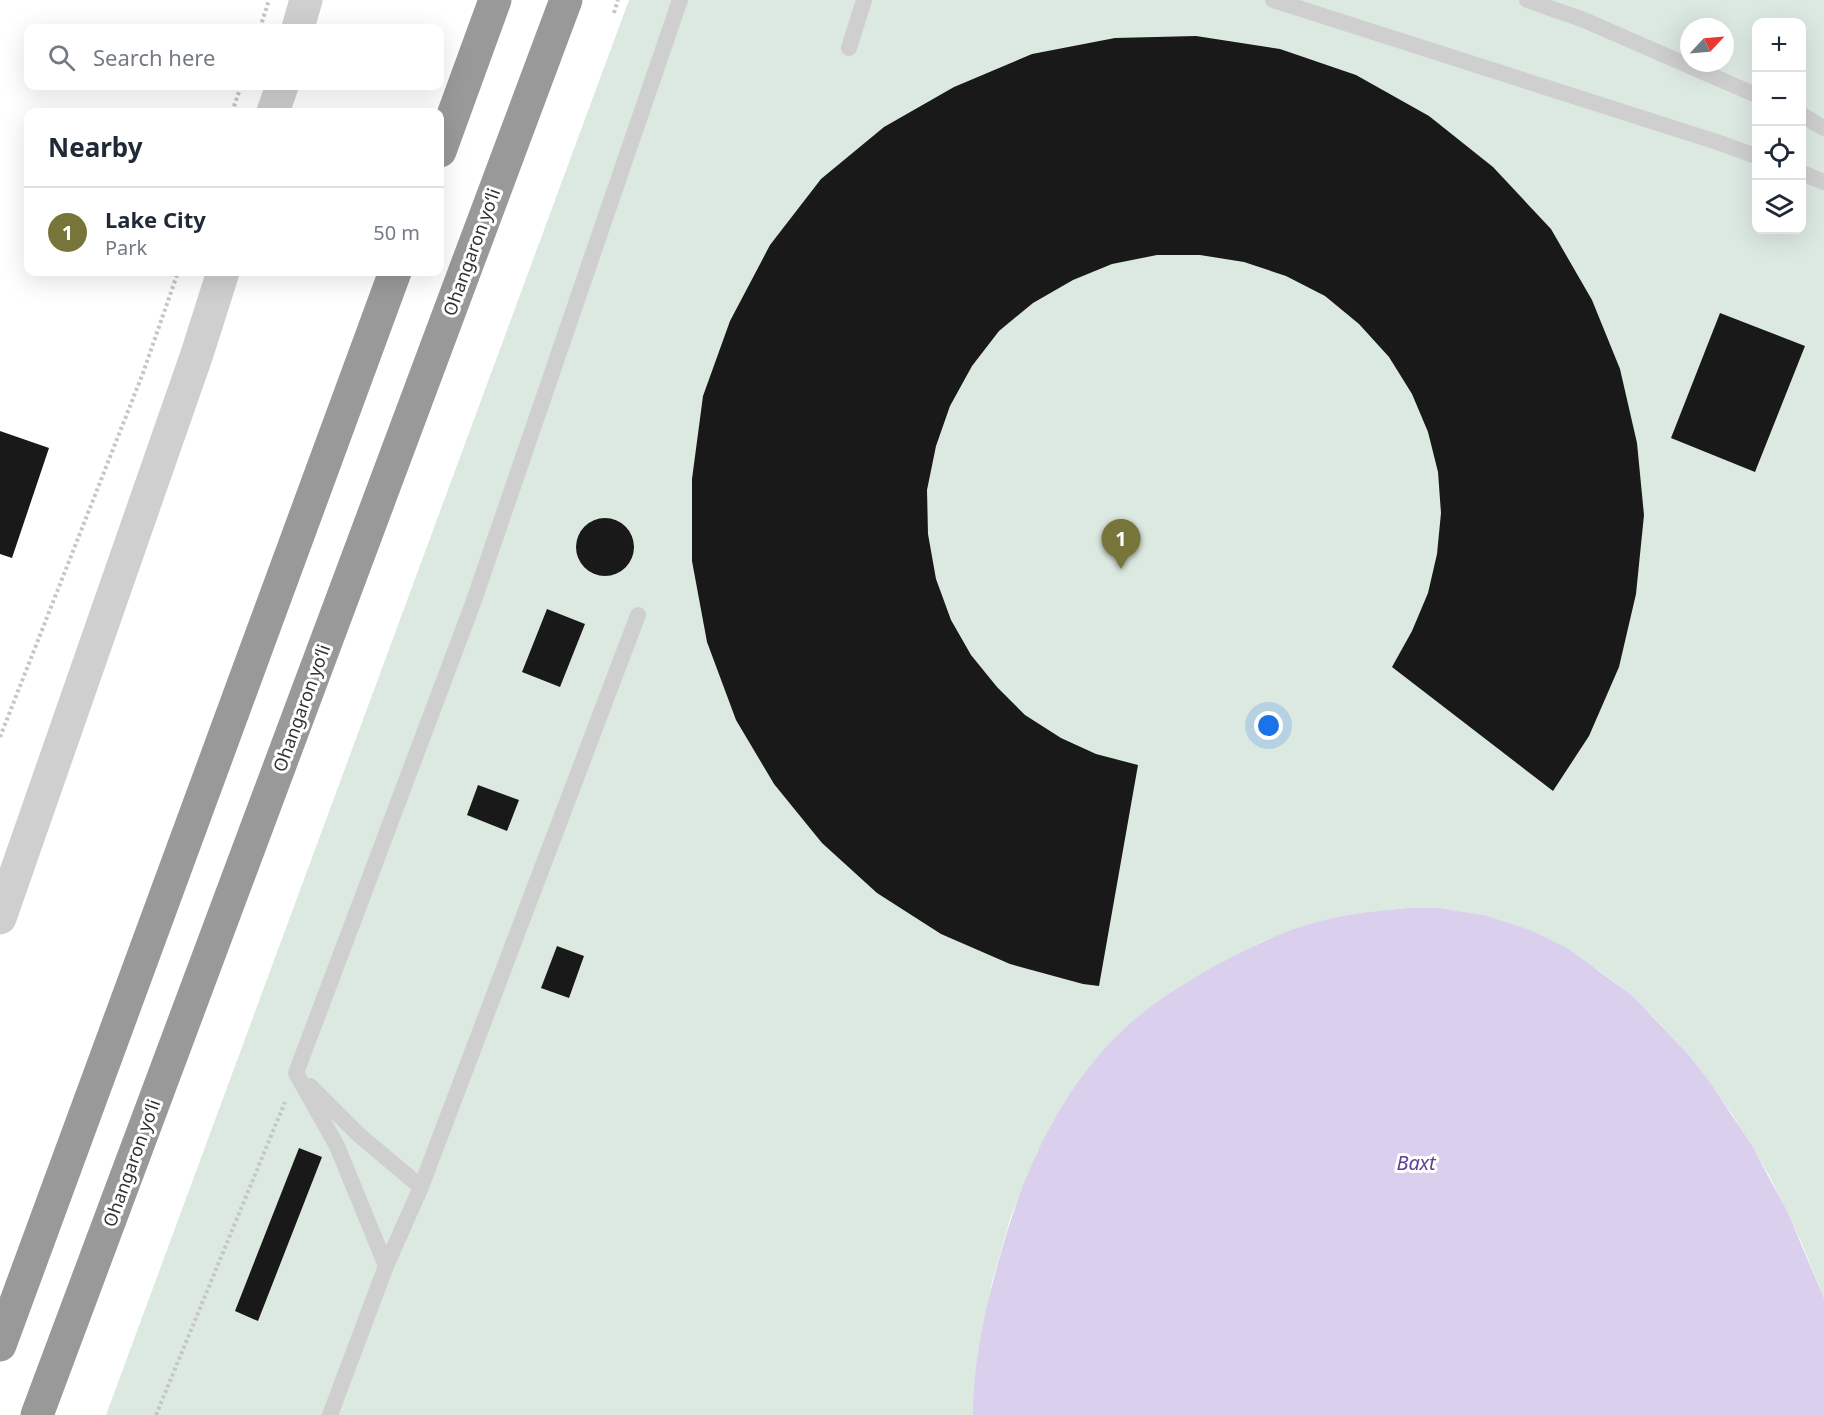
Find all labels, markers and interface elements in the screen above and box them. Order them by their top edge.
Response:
north arrow [1680,18,1734,72]
map controls [1752,18,1806,234]
button: + [1752,18,1806,72]
search box [24,24,444,90]
icon: search [45,41,78,74]
text: Search here [93,42,215,72]
button: − [1752,72,1806,126]
button: locate [1752,126,1806,180]
text: Nearby [48,129,143,165]
button: layers [1752,180,1806,234]
street label: Ohangaron yoʻli [437,185,505,319]
text: Lake City [105,204,206,234]
text: 1 [62,219,73,246]
text: 50 m [373,219,420,246]
text: Park [105,234,147,261]
pin: 1 [1102,520,1140,569]
street label: Ohangaron yoʻli [267,641,335,775]
your location [1254,711,1283,740]
street label: Ohangaron yoʻli [97,1096,165,1230]
water label: Baхt [1396,1149,1437,1176]

